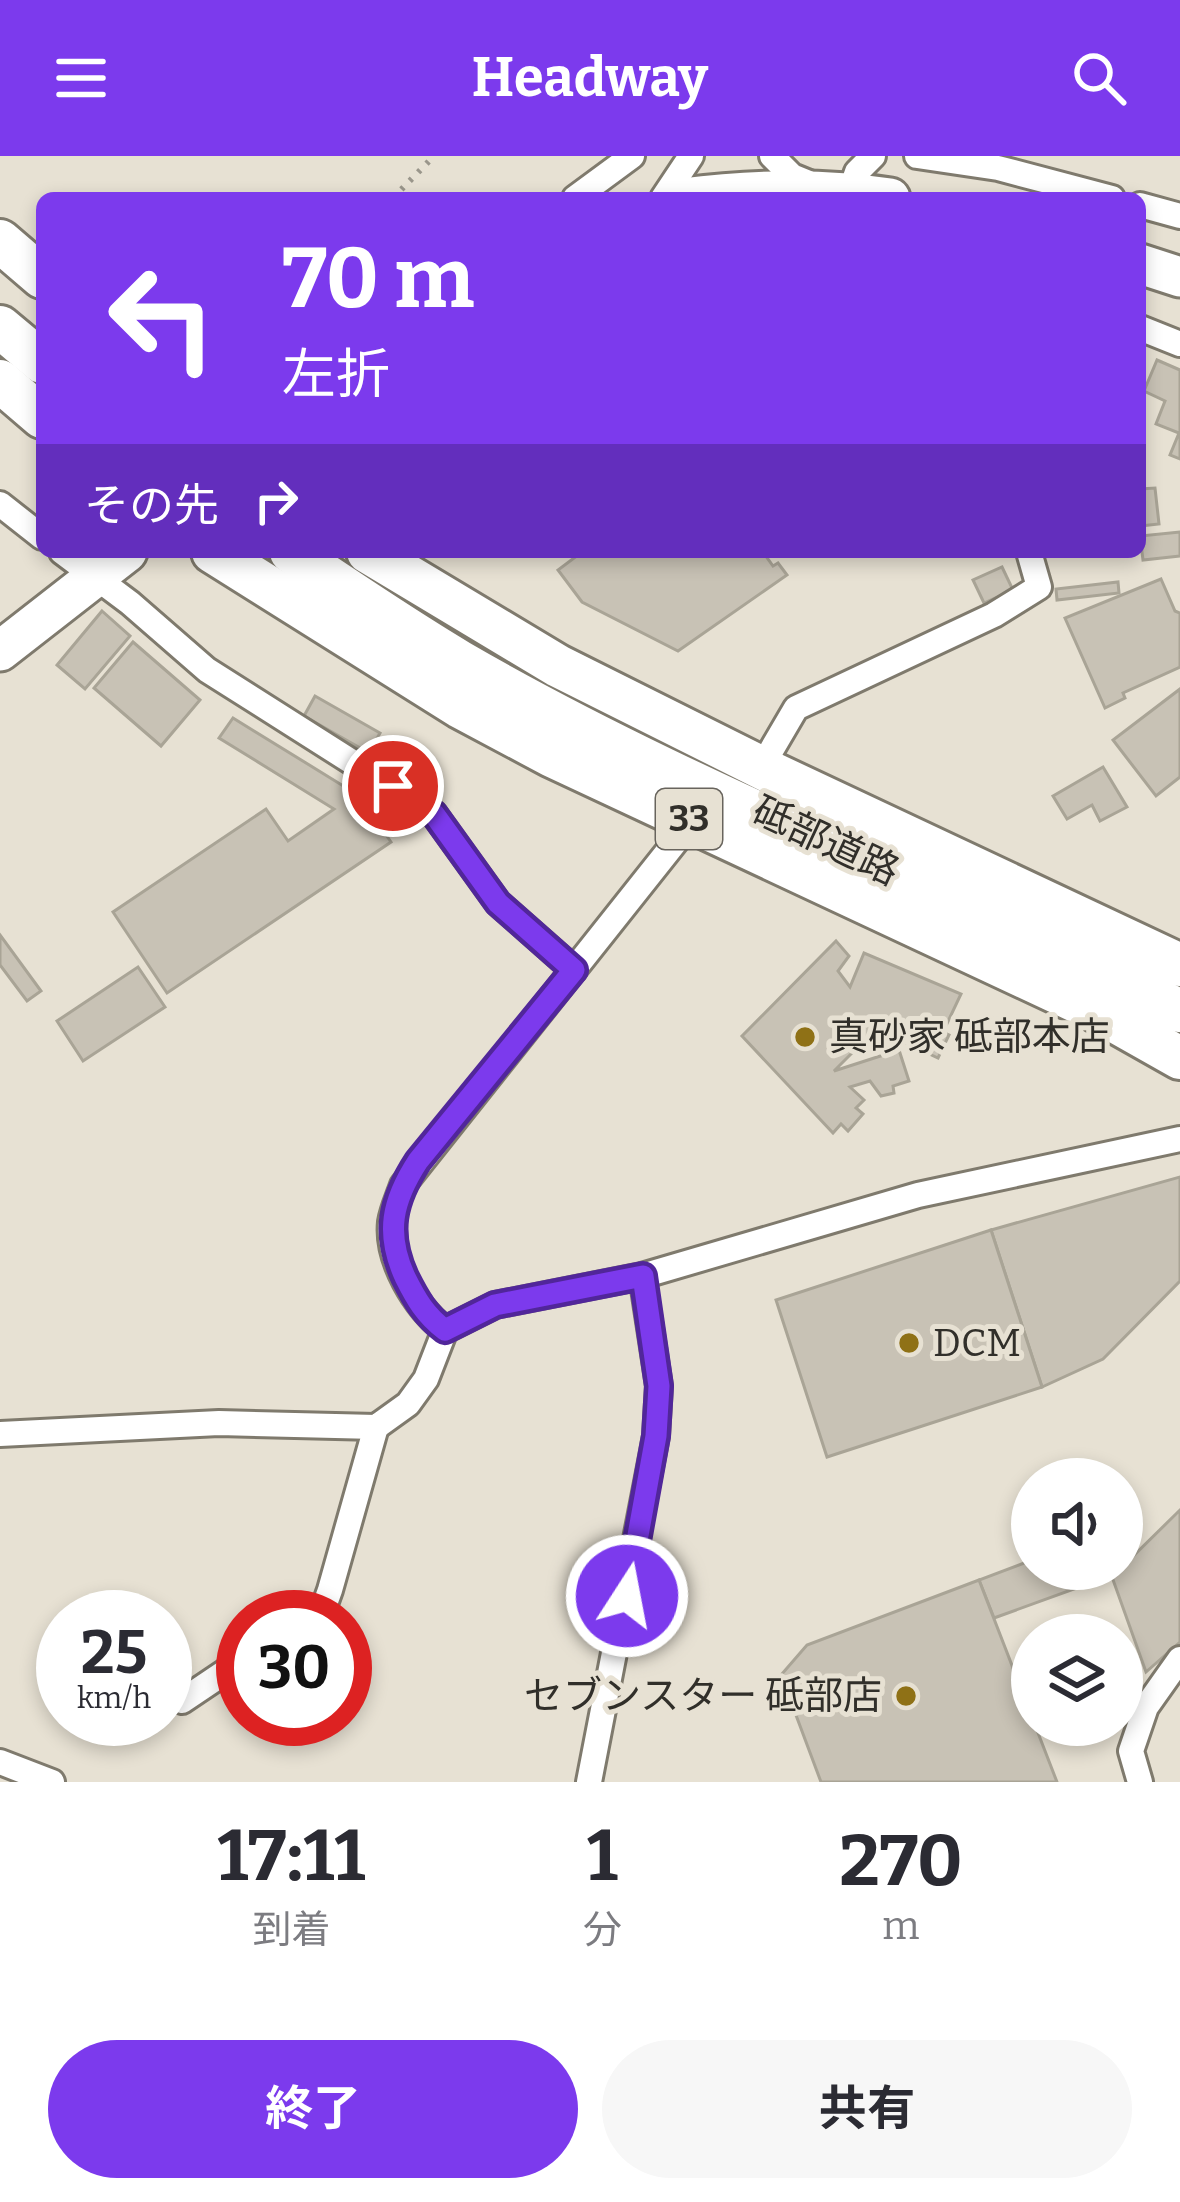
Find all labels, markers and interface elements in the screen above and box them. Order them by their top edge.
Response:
icon: menu [48,45,114,111]
icon: search [1066,45,1132,111]
text: Headway [472,46,708,110]
text: 70 m [282,228,474,329]
icon: left [84,240,240,396]
text: 左折 [282,343,390,407]
icon: right [243,468,309,534]
text: その先 [84,479,219,533]
pin [342,735,444,837]
icon: arrive [360,753,426,819]
street label: 砥部道路 [746,787,906,895]
road number: 33 [656,789,722,849]
place label: 真砂家 砥部本店 [829,1014,1110,1060]
marker: 真砂家 砥部本店 [792,1024,818,1050]
place label: DCM [933,1320,1021,1366]
marker: DCM [896,1330,922,1356]
map controls [1011,1458,1143,1746]
button: sound [1011,1458,1143,1590]
position arrow [564,1533,690,1659]
speed limit sign: 30 [216,1590,372,1746]
button: layers [1011,1614,1143,1746]
text: 25 [81,1617,147,1689]
place label: セブンスター 砥部店 [524,1673,882,1719]
text: km/h [77,1680,151,1716]
marker: セブンスター 砥部店 [893,1683,919,1709]
text: 17:11 [217,1813,365,1899]
text: 1 [587,1813,618,1899]
text: 270 [839,1818,963,1904]
text: m [882,1903,920,1949]
text: 到着 [252,1907,330,1953]
text: 分 [583,1907,622,1953]
button: 終了 [48,2040,578,2178]
button: 共有 [602,2040,1132,2178]

